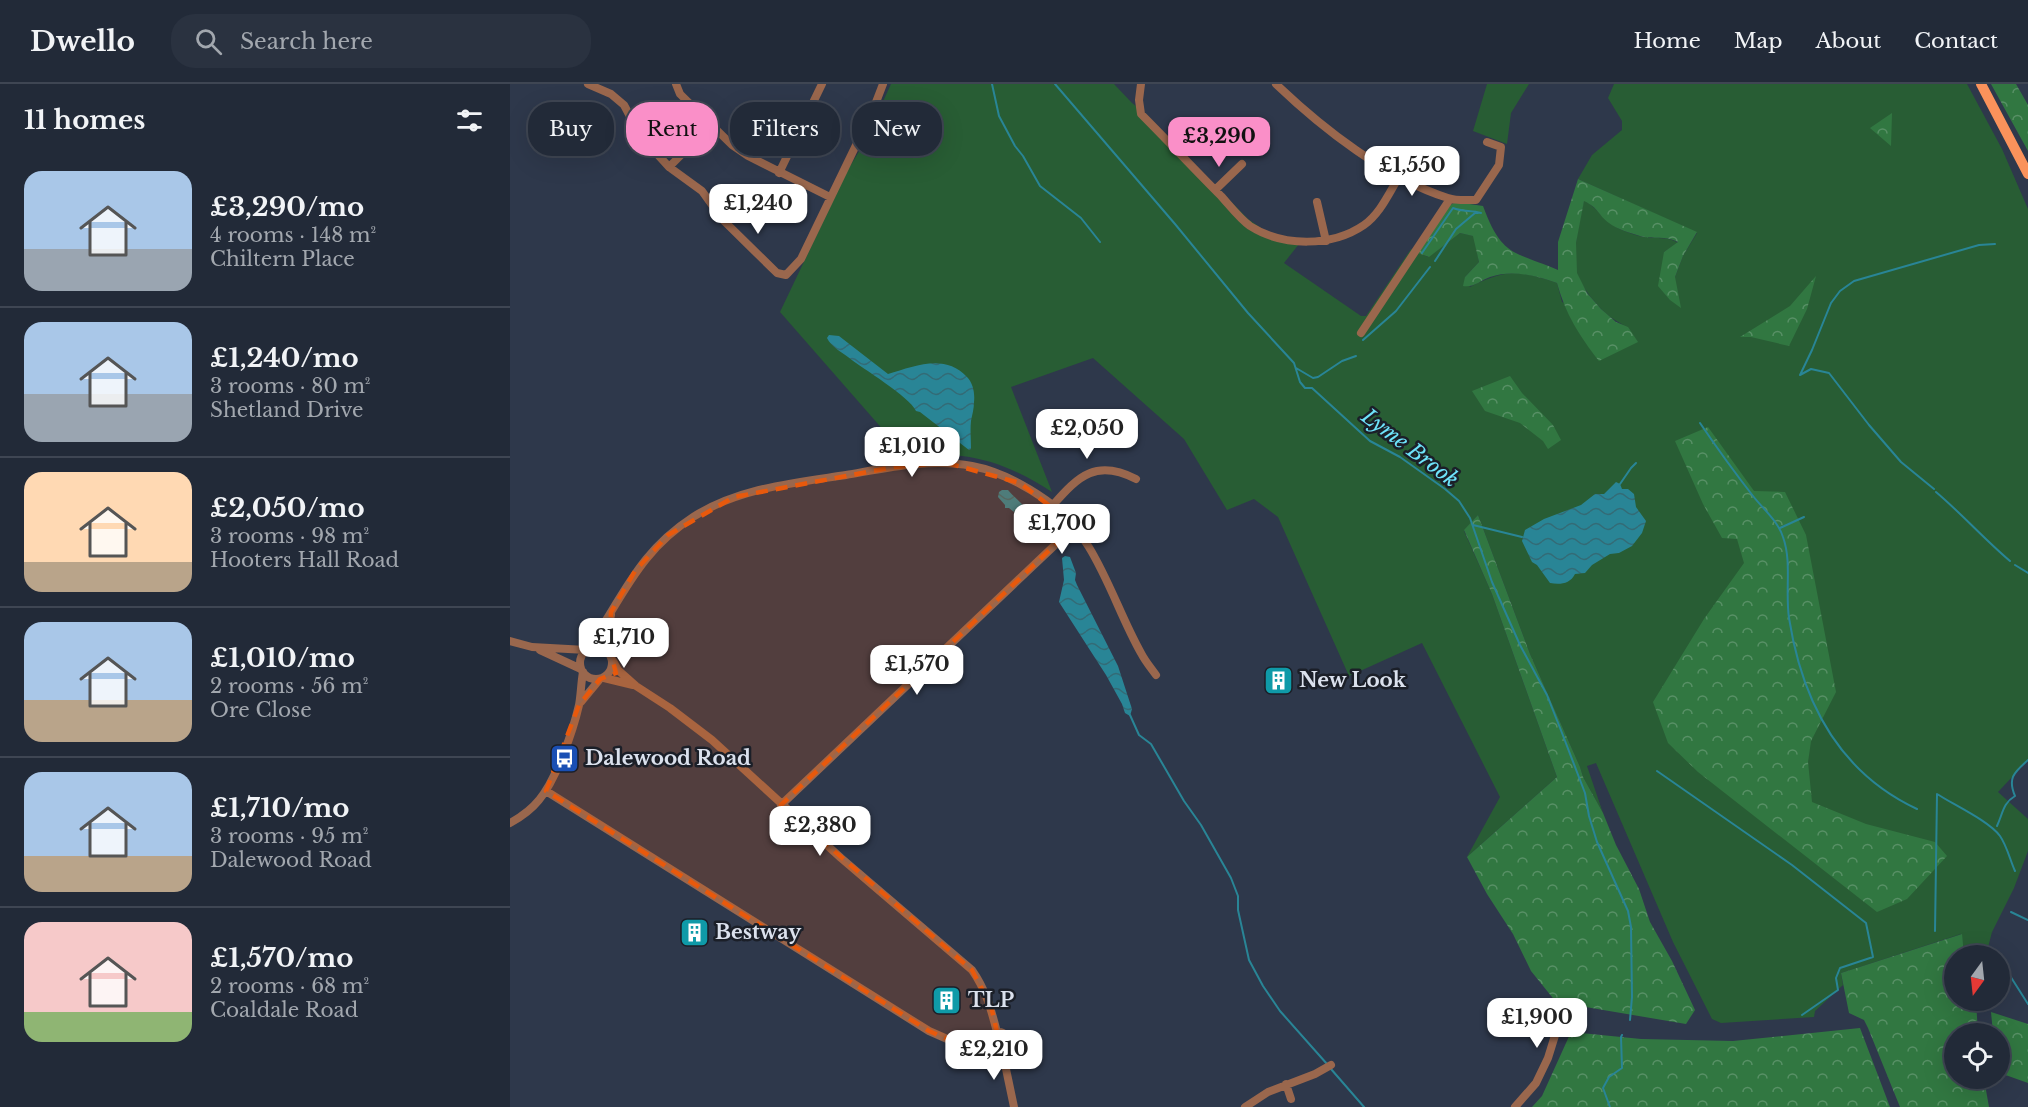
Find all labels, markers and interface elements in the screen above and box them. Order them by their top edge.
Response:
search box [171,14,591,68]
text: Dwello [30,24,135,59]
icon: search [192,25,225,58]
text: Search here [240,28,373,55]
text: Home [1634,28,1701,54]
text: Map [1734,28,1782,54]
text: About [1815,28,1881,54]
text: Contact [1914,28,1998,54]
chip: Buy [528,102,614,156]
chip: Rent [626,102,718,156]
chip: Filters [730,102,840,156]
chip: New [852,102,942,156]
text: 11 homes [24,104,145,136]
icon: filters [453,104,486,137]
pin: £3,290 [1170,117,1268,168]
text: £3,290 [1182,124,1256,148]
pin: £1,550 [1363,146,1461,197]
text: £1,550 [1378,153,1446,177]
pin: £1,240 [709,184,807,235]
text: £3,290/mo [210,191,364,223]
text: £1,240 [723,191,793,215]
icon: home [72,195,144,267]
text: 4 rooms · 148 m² [210,223,376,247]
text: Chiltern Place [210,247,355,271]
text: £1,240/mo [210,342,359,374]
icon: home [72,346,144,418]
text: 3 rooms · 80 m² [210,374,371,398]
text: Shetland Drive [210,398,363,422]
water label: Lyme Brook [1356,403,1464,493]
pin: £2,050 [1038,409,1136,460]
text: £2,050 [1050,416,1124,440]
pin: £1,010 [863,427,961,478]
text: £1,010 [879,434,945,458]
text: £2,050/mo [210,492,365,524]
icon: home [72,496,144,568]
pin: £1,700 [1013,504,1111,555]
text: £1,700 [1028,511,1096,535]
text: 3 rooms · 98 m² [210,524,369,548]
text: Hooters Hall Road [210,548,399,572]
pin: £1,710 [575,618,673,669]
text: £1,710 [593,625,655,649]
text: £1,010/mo [210,642,355,674]
pin: £1,570 [868,645,966,696]
icon: home [72,646,144,718]
text: £1,570 [884,652,950,676]
building icon: New Look [1262,664,1294,696]
place label: New Look [1299,668,1407,692]
text: 2 rooms · 56 m² [210,674,368,698]
text: Ore Close [210,698,312,722]
bus stop icon: Dalewood Road [548,742,580,774]
place label: Dalewood Road [585,746,751,770]
text: £1,710/mo [210,792,350,824]
icon: home [72,796,144,868]
pin: £2,380 [771,806,869,857]
text: £2,380 [784,813,856,837]
text: 3 rooms · 95 m² [210,824,368,848]
text: Dalewood Road [210,848,372,872]
building icon: Bestway [678,916,710,948]
place label: Bestway [715,920,802,944]
text: £1,570/mo [210,942,353,974]
north arrow [1944,945,2010,1011]
map controls [1944,945,2010,1089]
icon: home [72,946,144,1018]
text: 2 rooms · 68 m² [210,974,369,998]
building icon: TLP [931,984,963,1016]
place label: TLP [968,988,1014,1012]
text: Coaldale Road [210,998,358,1022]
pin: £1,900 [1488,998,1586,1049]
text: £1,900 [1501,1005,1573,1029]
button: locate [1944,1023,2010,1089]
pin: £2,210 [945,1030,1043,1081]
text: £2,210 [959,1037,1029,1061]

